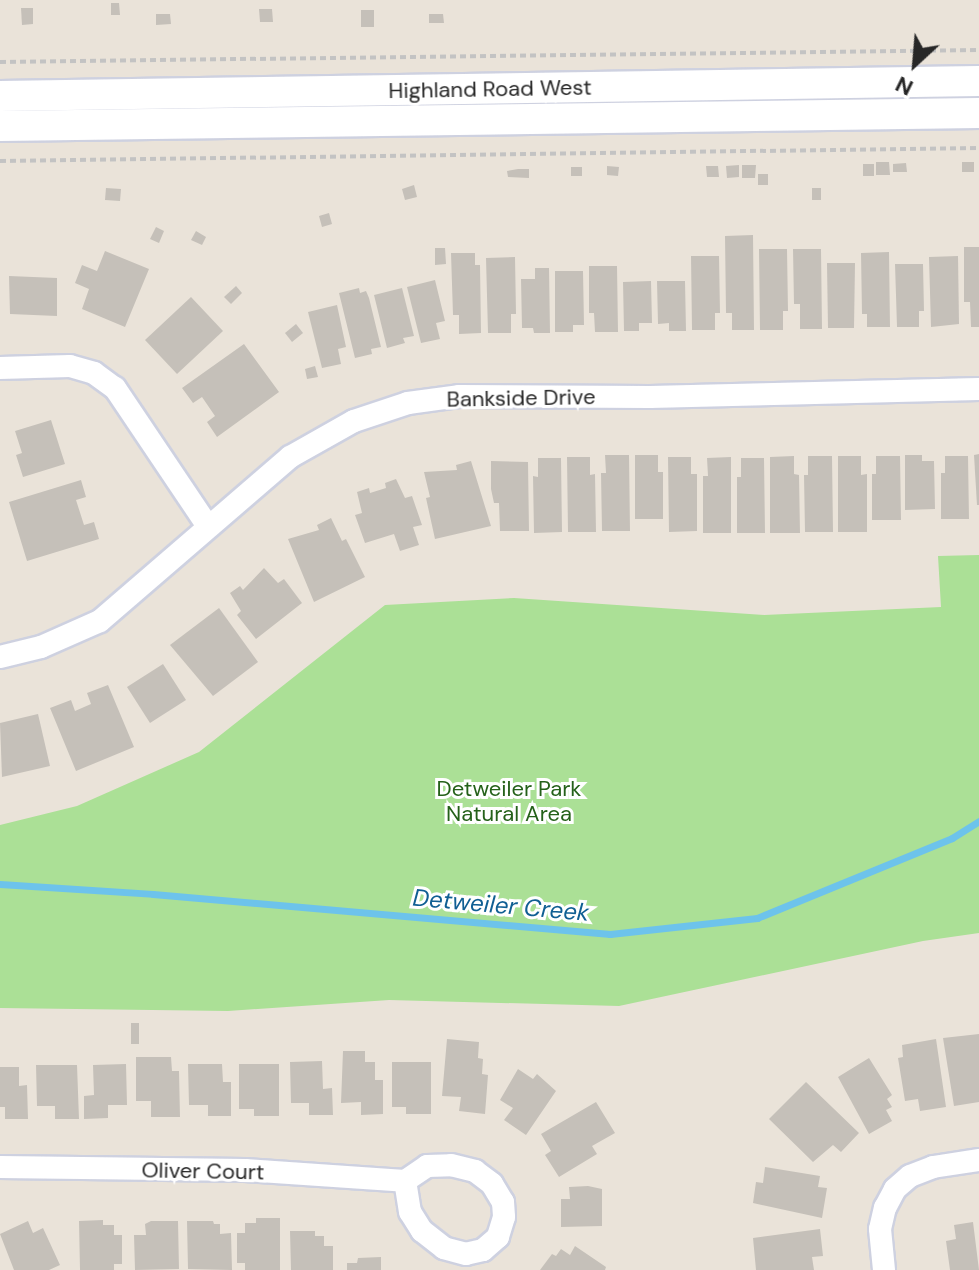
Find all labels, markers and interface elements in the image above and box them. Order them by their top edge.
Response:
north arrow [875,24,955,104]
text: N [891,69,918,103]
street label: Highland Road West [388,74,592,104]
street label: Bankside Drive [446,384,596,412]
park label: Detweiler Park Natural Area [437,775,581,826]
water label: Detweiler Creek [411,883,591,927]
street label: Oliver Court [141,1157,265,1185]

